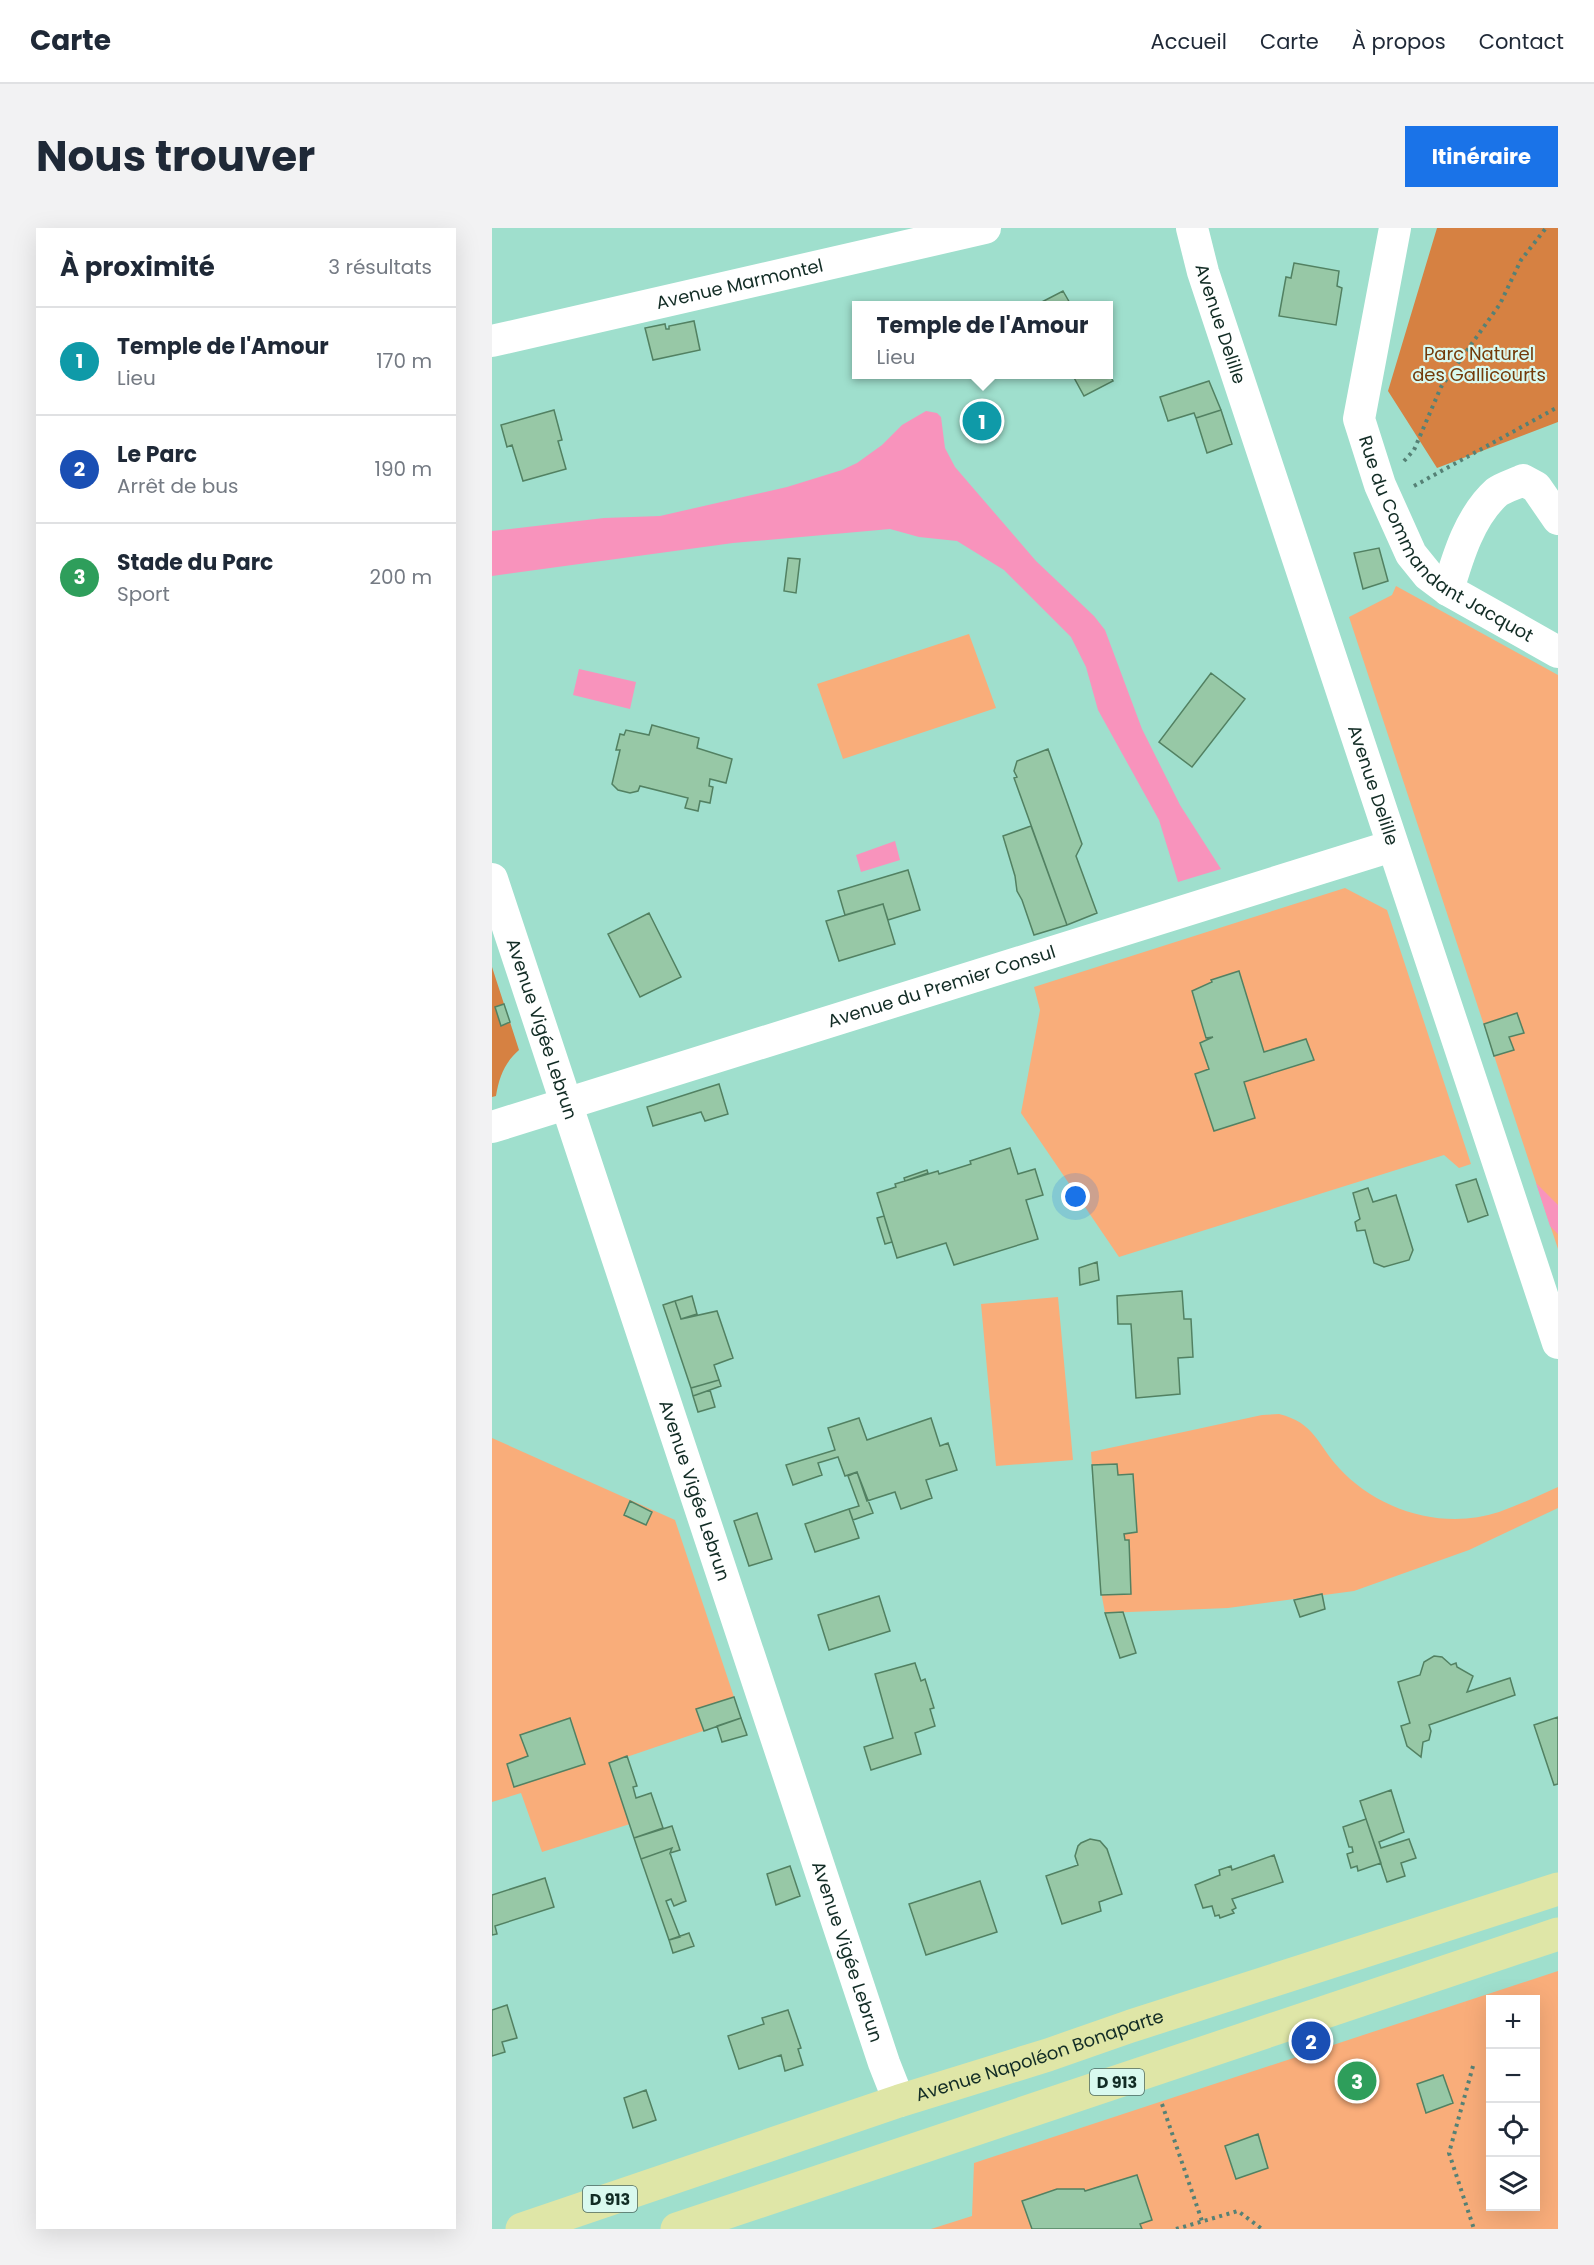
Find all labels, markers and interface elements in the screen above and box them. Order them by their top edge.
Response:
text: Carte [30,21,111,60]
text: Accueil [1150,27,1227,56]
text: Carte [1260,27,1319,56]
text: À propos [1352,27,1446,56]
text: Contact [1479,27,1564,56]
button: Itinéraire [1405,126,1558,187]
text: Nous trouver [36,127,315,186]
text: À proximité [60,249,215,285]
text: 3 résultats [328,253,432,281]
street label: Avenue Marmontel [654,253,825,315]
street label: Avenue Delille [1189,261,1252,387]
popup [852,301,1113,379]
text: Temple de l'Amour [877,310,1088,341]
text: Temple de l'Amour [117,331,329,362]
park label: Parc Naturel des Gallicourts [1412,341,1546,387]
text: Lieu [877,343,915,371]
text: 1 [76,347,83,375]
text: 170 m [376,347,432,375]
text: Lieu [117,364,156,392]
pin: 1 [962,398,1002,444]
street label: Rue du Commandant Jacquot [1353,432,1538,648]
text: Le Parc [117,439,197,470]
text: 2 [74,455,85,483]
text: 190 m [375,455,432,483]
text: Arrêt de bus [117,472,238,500]
text: Stade du Parc [117,547,273,578]
text: 3 [73,563,86,591]
text: 200 m [369,563,432,591]
text: Sport [117,580,170,608]
street label: Avenue Delille [1342,722,1405,848]
street label: Avenue Vigée Lebrun [501,935,584,1123]
street label: Avenue du Premier Consul [824,939,1058,1033]
your location [1061,1182,1090,1211]
street label: Avenue Vigée Lebrun [653,1396,737,1584]
street label: Avenue Vigée Lebrun [806,1858,889,2045]
map controls [1486,1995,1540,2211]
button: + [1486,1995,1540,2049]
street label: Avenue Napoléon Bonaparte [912,2003,1167,2107]
pin: 2 [1292,2018,1330,2064]
button: − [1486,2049,1540,2103]
pin: 3 [1338,2058,1376,2104]
road number: D 913 [1090,2069,1144,2095]
button: locate [1486,2103,1540,2157]
button: layers [1486,2157,1540,2211]
road number: D 913 [583,2186,637,2212]

